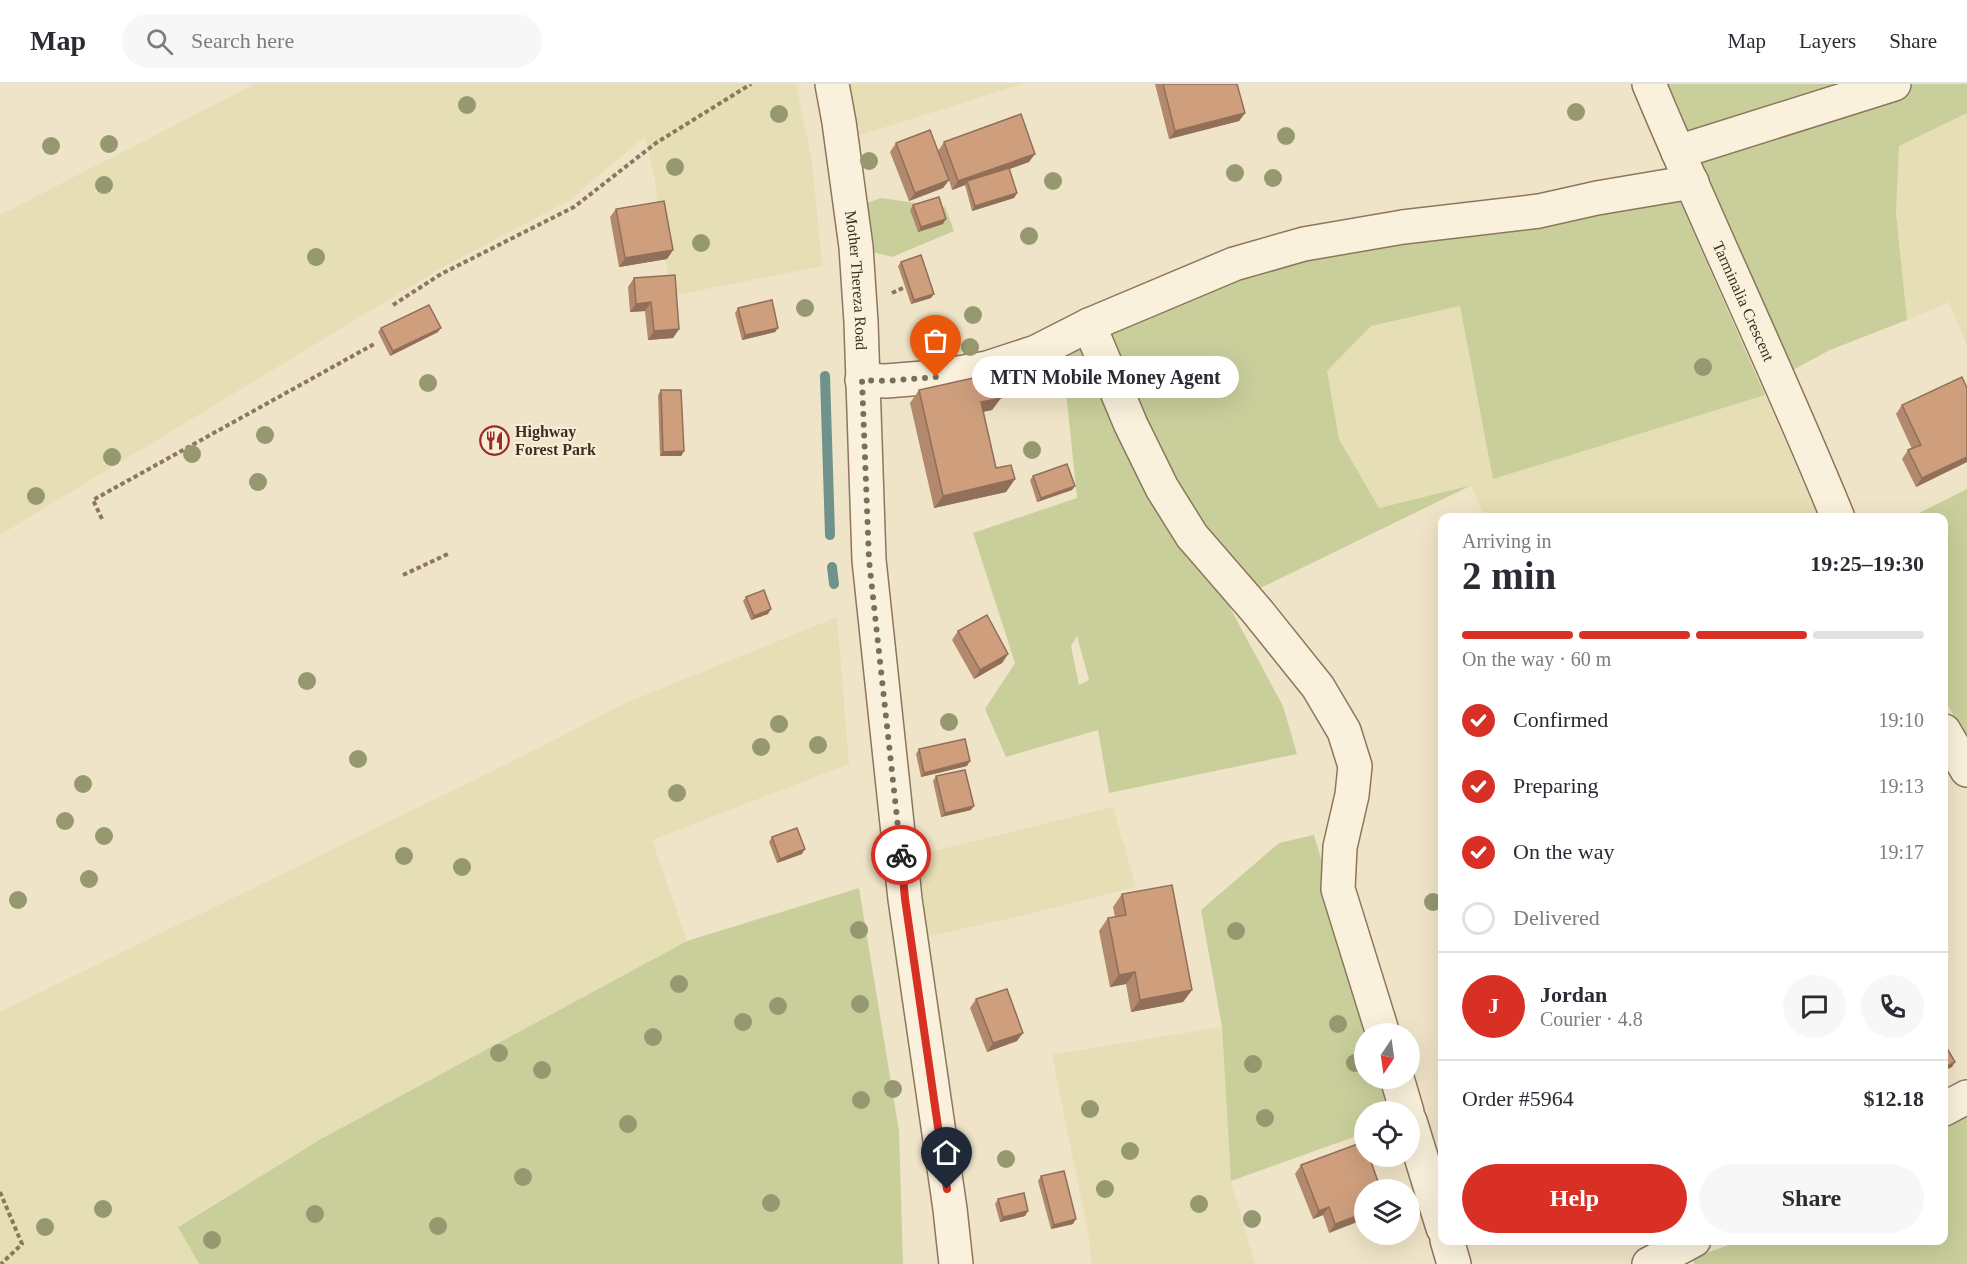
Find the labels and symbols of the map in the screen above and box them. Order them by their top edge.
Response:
street label: Mother Thereza Road [842,209,870,350]
street label: Tarminalia Crescent [1710,239,1778,364]
pin [910,315,961,377]
callout: MTN Mobile Money Agent [972,356,1239,398]
place label: Highway Forest Park [515,423,596,458]
restaurant icon: Highway Forest Park [478,424,510,456]
courier [871,825,931,885]
north arrow [1354,1023,1420,1089]
pin [921,1127,972,1189]

